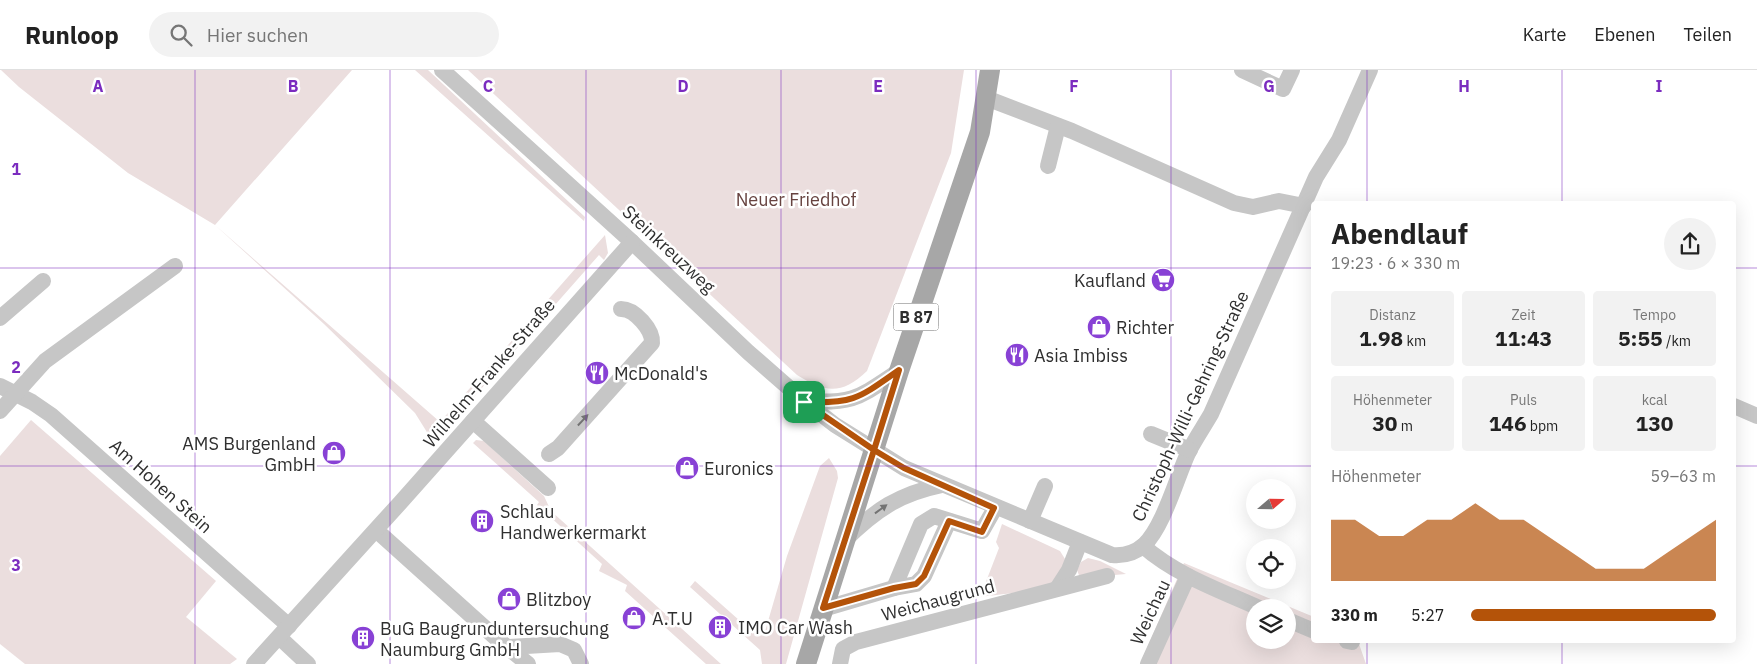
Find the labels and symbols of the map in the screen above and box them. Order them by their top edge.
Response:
text: A [93,76,104,96]
text: B [288,76,299,96]
text: C [483,76,493,96]
text: D [677,76,689,96]
text: E [873,76,883,96]
text: F [1069,76,1079,96]
text: G [1263,76,1275,96]
text: H [1458,76,1470,96]
text: I [1656,76,1663,96]
text: 1 [11,159,21,179]
park label: Neuer Friedhof [736,188,857,211]
street label: Steinkreuzweg [618,200,721,298]
supermarket icon: Kaufland [1150,267,1176,293]
place label: Kaufland [1074,269,1146,292]
street label: Christoph-Willi-Gehring-Straße [1126,287,1254,525]
street label: Wilhelm-Franke-Straße [418,294,560,452]
road number: B 87 [894,303,938,330]
shop icon: Richter [1086,314,1112,340]
place label: Richter [1116,316,1174,339]
restaurant icon: Asia Imbiss [1004,342,1030,368]
place label: Asia Imbiss [1034,344,1128,367]
text: 2 [11,357,21,377]
restaurant icon: McDonald's [584,360,610,386]
place label: McDonald's [614,362,708,385]
pin [783,381,825,423]
one-way arrow [578,413,589,426]
place label: AMS Burgenland GmbH [182,432,316,476]
street label: Am Hohen Stein [105,434,217,538]
shop icon: AMS Burgenland GmbH [321,440,347,466]
shop icon: Euronics [674,455,700,481]
place label: Euronics [704,457,774,480]
north arrow [1246,479,1296,529]
place label: Schlau Handwerkermarkt [500,500,646,544]
one-way arrow [874,504,888,514]
building icon: Schlau Handwerkermarkt [469,508,495,534]
text: 3 [11,555,21,575]
street label: Weichaugrund [879,574,997,626]
street label: Weichau [1125,576,1175,648]
shop icon: Blitzboy [496,586,522,612]
place label: Blitzboy [526,588,591,611]
shop icon: A.T.U [621,605,647,631]
place label: A.T.U [652,607,693,630]
building icon: IMO Car Wash [707,614,733,640]
place label: IMO Car Wash [738,616,853,639]
place label: BuG Baugrunduntersuchung Naumburg GmbH [380,617,609,661]
building icon: BuG Baugrunduntersuchung Naumburg GmbH [350,625,376,651]

